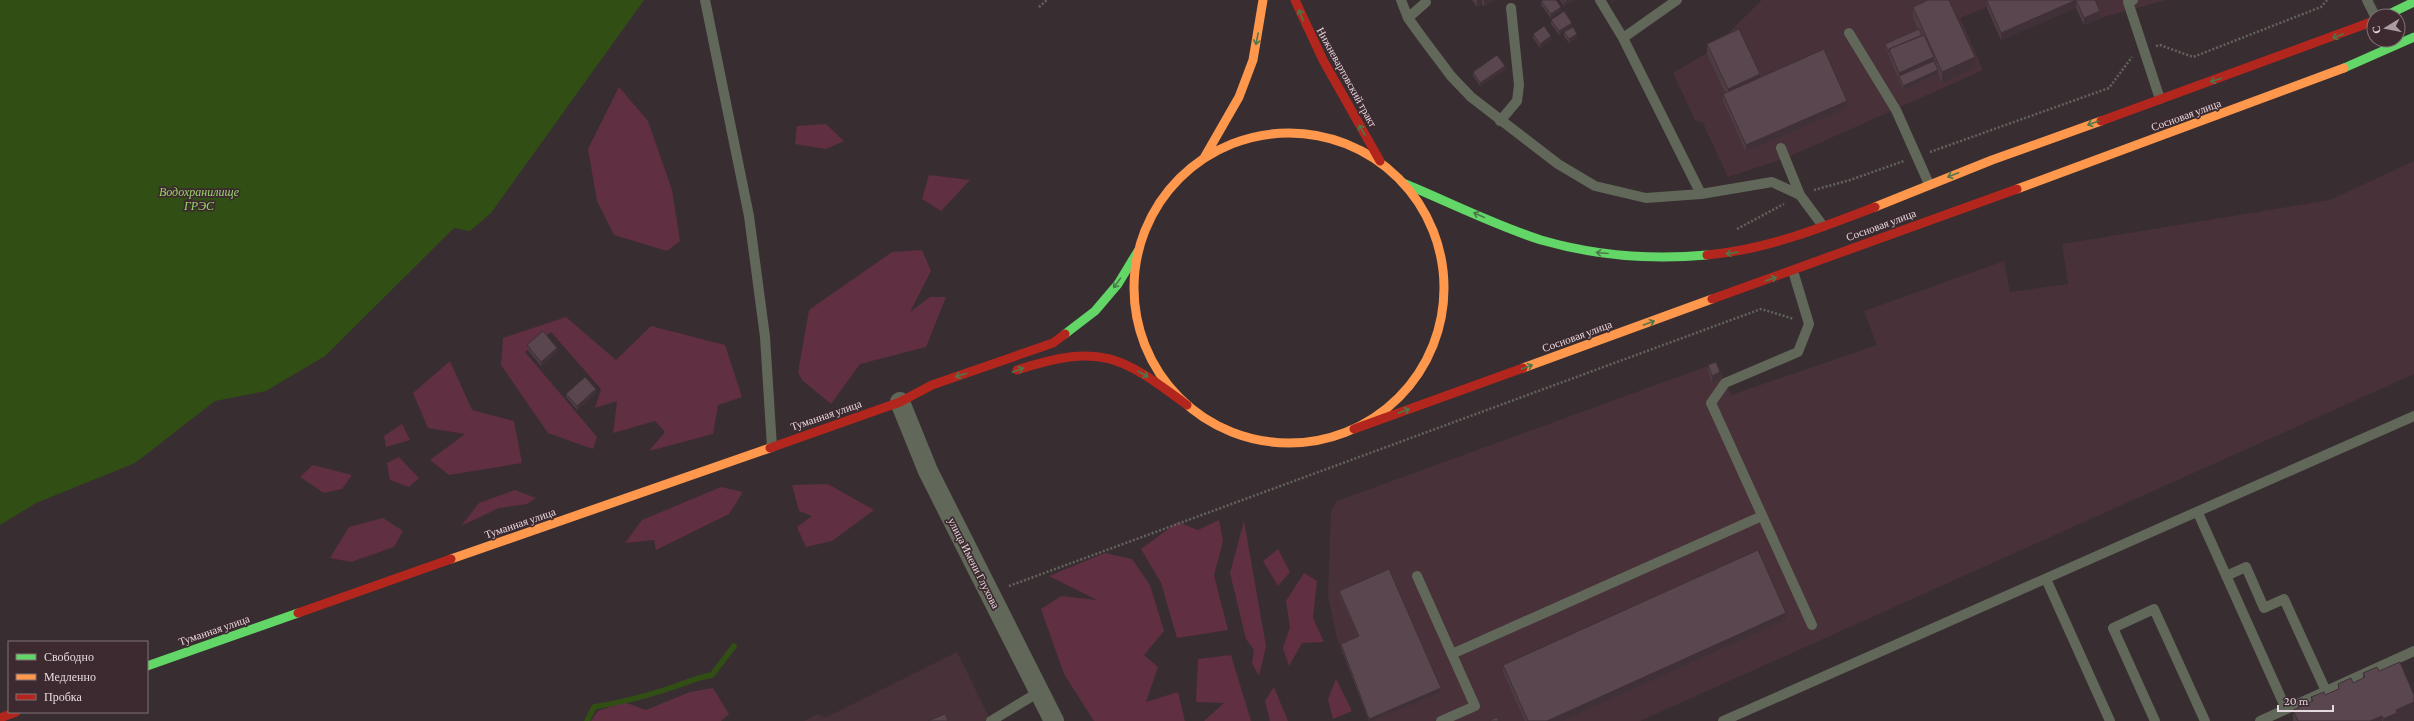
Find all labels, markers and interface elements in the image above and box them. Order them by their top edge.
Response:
north arrow [2366,8,2406,48]
one-way arrow [1296,10,1304,22]
street label: Нижневартовский тракт [1315,25,1380,129]
text: С [2370,25,2383,35]
one-way arrow [1253,32,1261,45]
one-way arrow [2332,32,2344,40]
one-way arrow [2209,77,2222,84]
street label: Сосновая улица [2149,97,2223,133]
one-way arrow [2087,120,2100,127]
one-way arrow [1358,124,1366,136]
one-way arrow [1947,171,1959,179]
water label: Водохранилище ГРЭС [159,185,240,213]
street label: Сосновая улица [1844,207,1918,243]
one-way arrow [1473,211,1485,218]
one-way arrow [1726,249,1739,257]
one-way arrow [1596,250,1609,257]
one-way arrow [1765,274,1777,282]
one-way arrow [1113,278,1122,289]
street label: Сосновая улица [1540,318,1614,354]
one-way arrow [1642,318,1654,326]
one-way arrow [1520,362,1532,370]
one-way arrow [1012,365,1024,373]
one-way arrow [1137,370,1149,378]
one-way arrow [954,372,967,379]
street label: Туманная улица [789,397,863,433]
one-way arrow [1398,406,1410,414]
street label: Туманная улица [483,505,557,541]
street label: улица Имени Глухова [946,516,1002,610]
street label: Туманная улица [177,612,251,648]
legend [8,641,148,713]
text: Свободно [44,650,94,664]
text: Медленно [44,670,96,684]
scale bar [2278,687,2333,713]
text: Пробка [44,690,82,704]
text: 20 m [2284,694,2309,708]

